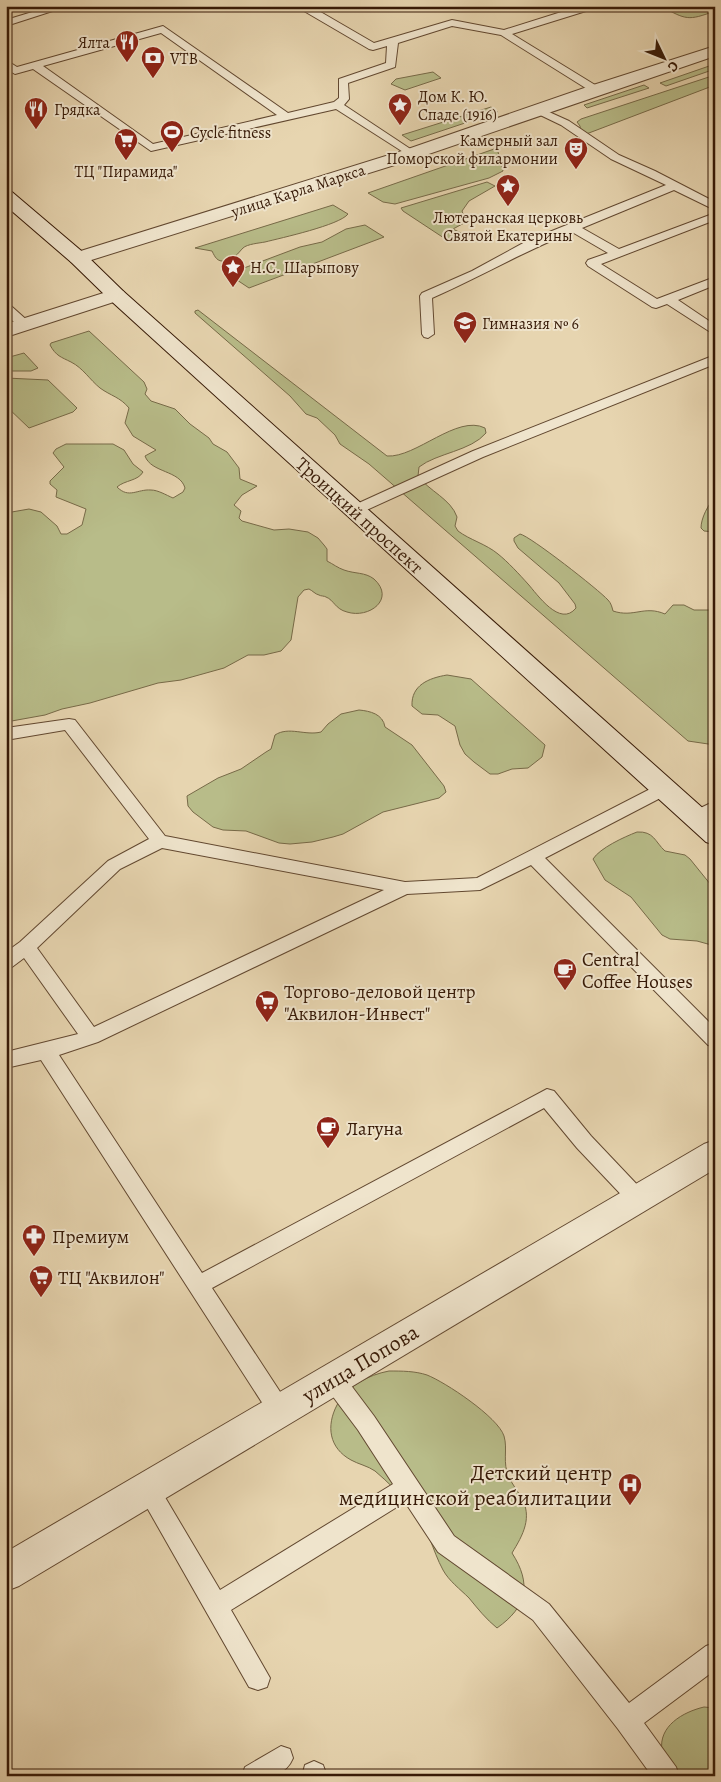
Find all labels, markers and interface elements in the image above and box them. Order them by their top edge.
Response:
restaurant icon: Ялта [114,29,140,63]
place label: Ялта [78,32,111,54]
north arrow [638,32,688,82]
bank icon: VTB [140,45,166,79]
place label: VTB [169,48,198,70]
text: С [663,57,683,76]
place label: Дом К. Ю. Спаде (1916) [418,86,497,126]
place icon: Дом К. Ю. Спаде (1916) [387,92,413,126]
restaurant icon: Грядка [23,96,49,130]
place label: Грядка [54,99,101,121]
sports icon: Cycle fitness [159,119,185,153]
place label: Cycle fitness [190,122,271,144]
supermarket icon: ТЦ "Пирамида" [113,127,139,161]
place label: Камерный зал Поморской филармонии [386,130,558,170]
theatre icon: Камерный зал Поморской филармонии [563,136,589,170]
street label: улица Карла Маркса [228,159,369,223]
place label: ТЦ "Пирамида" [75,161,178,183]
place icon: Лютеранская церковь Святой Екатерины [495,173,521,207]
place label: Лютеранская церковь Святой Екатерины [433,207,583,247]
place icon: Н.С. Шарыпову [220,254,246,288]
place label: Н.С. Шарыпову [250,257,359,279]
school or university icon: Гимназия № 6 [452,310,478,344]
place label: Гимназия № 6 [482,313,579,335]
street label: Троицкий проспект [290,451,429,580]
place label: Central Coffee Houses [582,947,693,995]
cafe icon: Central Coffee Houses [552,957,578,991]
place label: Торгово-деловой центр "Аквилон-Инвест" [284,979,476,1027]
supermarket icon: Торгово-деловой центр "Аквилон-Инвест" [254,989,280,1023]
cafe icon: Лагуна [315,1115,341,1149]
place label: Лагуна [346,1116,403,1142]
pharmacy icon: Премиум [21,1223,47,1257]
place label: Премиум [52,1224,129,1250]
supermarket icon: ТЦ "Аквилон" [28,1264,54,1298]
place label: ТЦ "Аквилон" [58,1265,165,1291]
street label: улица Попова [296,1317,425,1411]
place label: Детский центр медицинской реабилитации [339,1458,612,1513]
hospital icon: Детский центр медицинской реабилитации [617,1472,643,1506]

